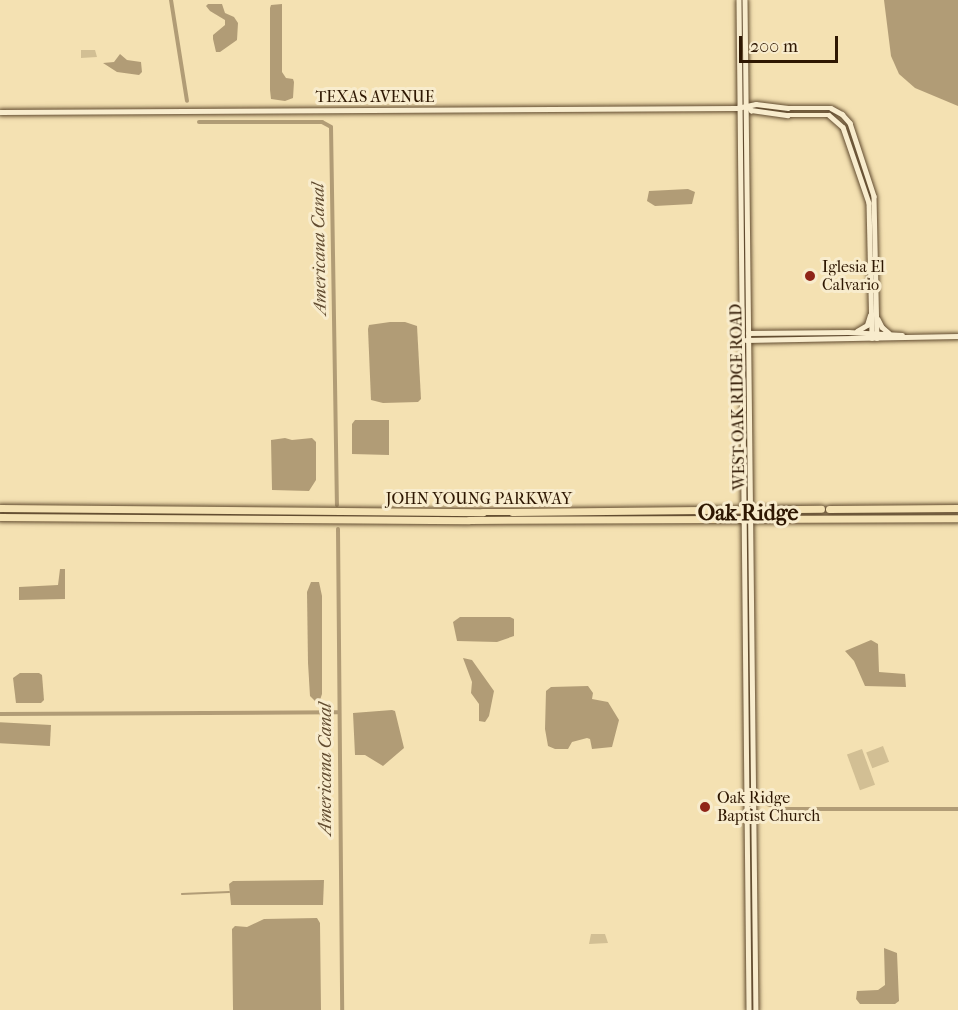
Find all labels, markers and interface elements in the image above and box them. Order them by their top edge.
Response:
scale bar [742,24,841,62]
text: 200 m [750,36,798,57]
street label: TEXAS AVENUE [315,87,435,107]
water label: Americana Canal [308,183,332,315]
place label: Iglesia El Calvario [822,257,885,295]
marker: Iglesia El Calvario [803,269,817,283]
street label: WEST OAK RIDGE ROAD [727,304,749,490]
street label: JOHN YOUNG PARKWAY [386,489,572,509]
district label: Oak Ridge [698,501,798,527]
water label: Americana Canal [315,703,337,835]
place label: Oak Ridge Baptist Church [717,788,820,826]
marker: Oak Ridge Baptist Church [698,800,712,814]

